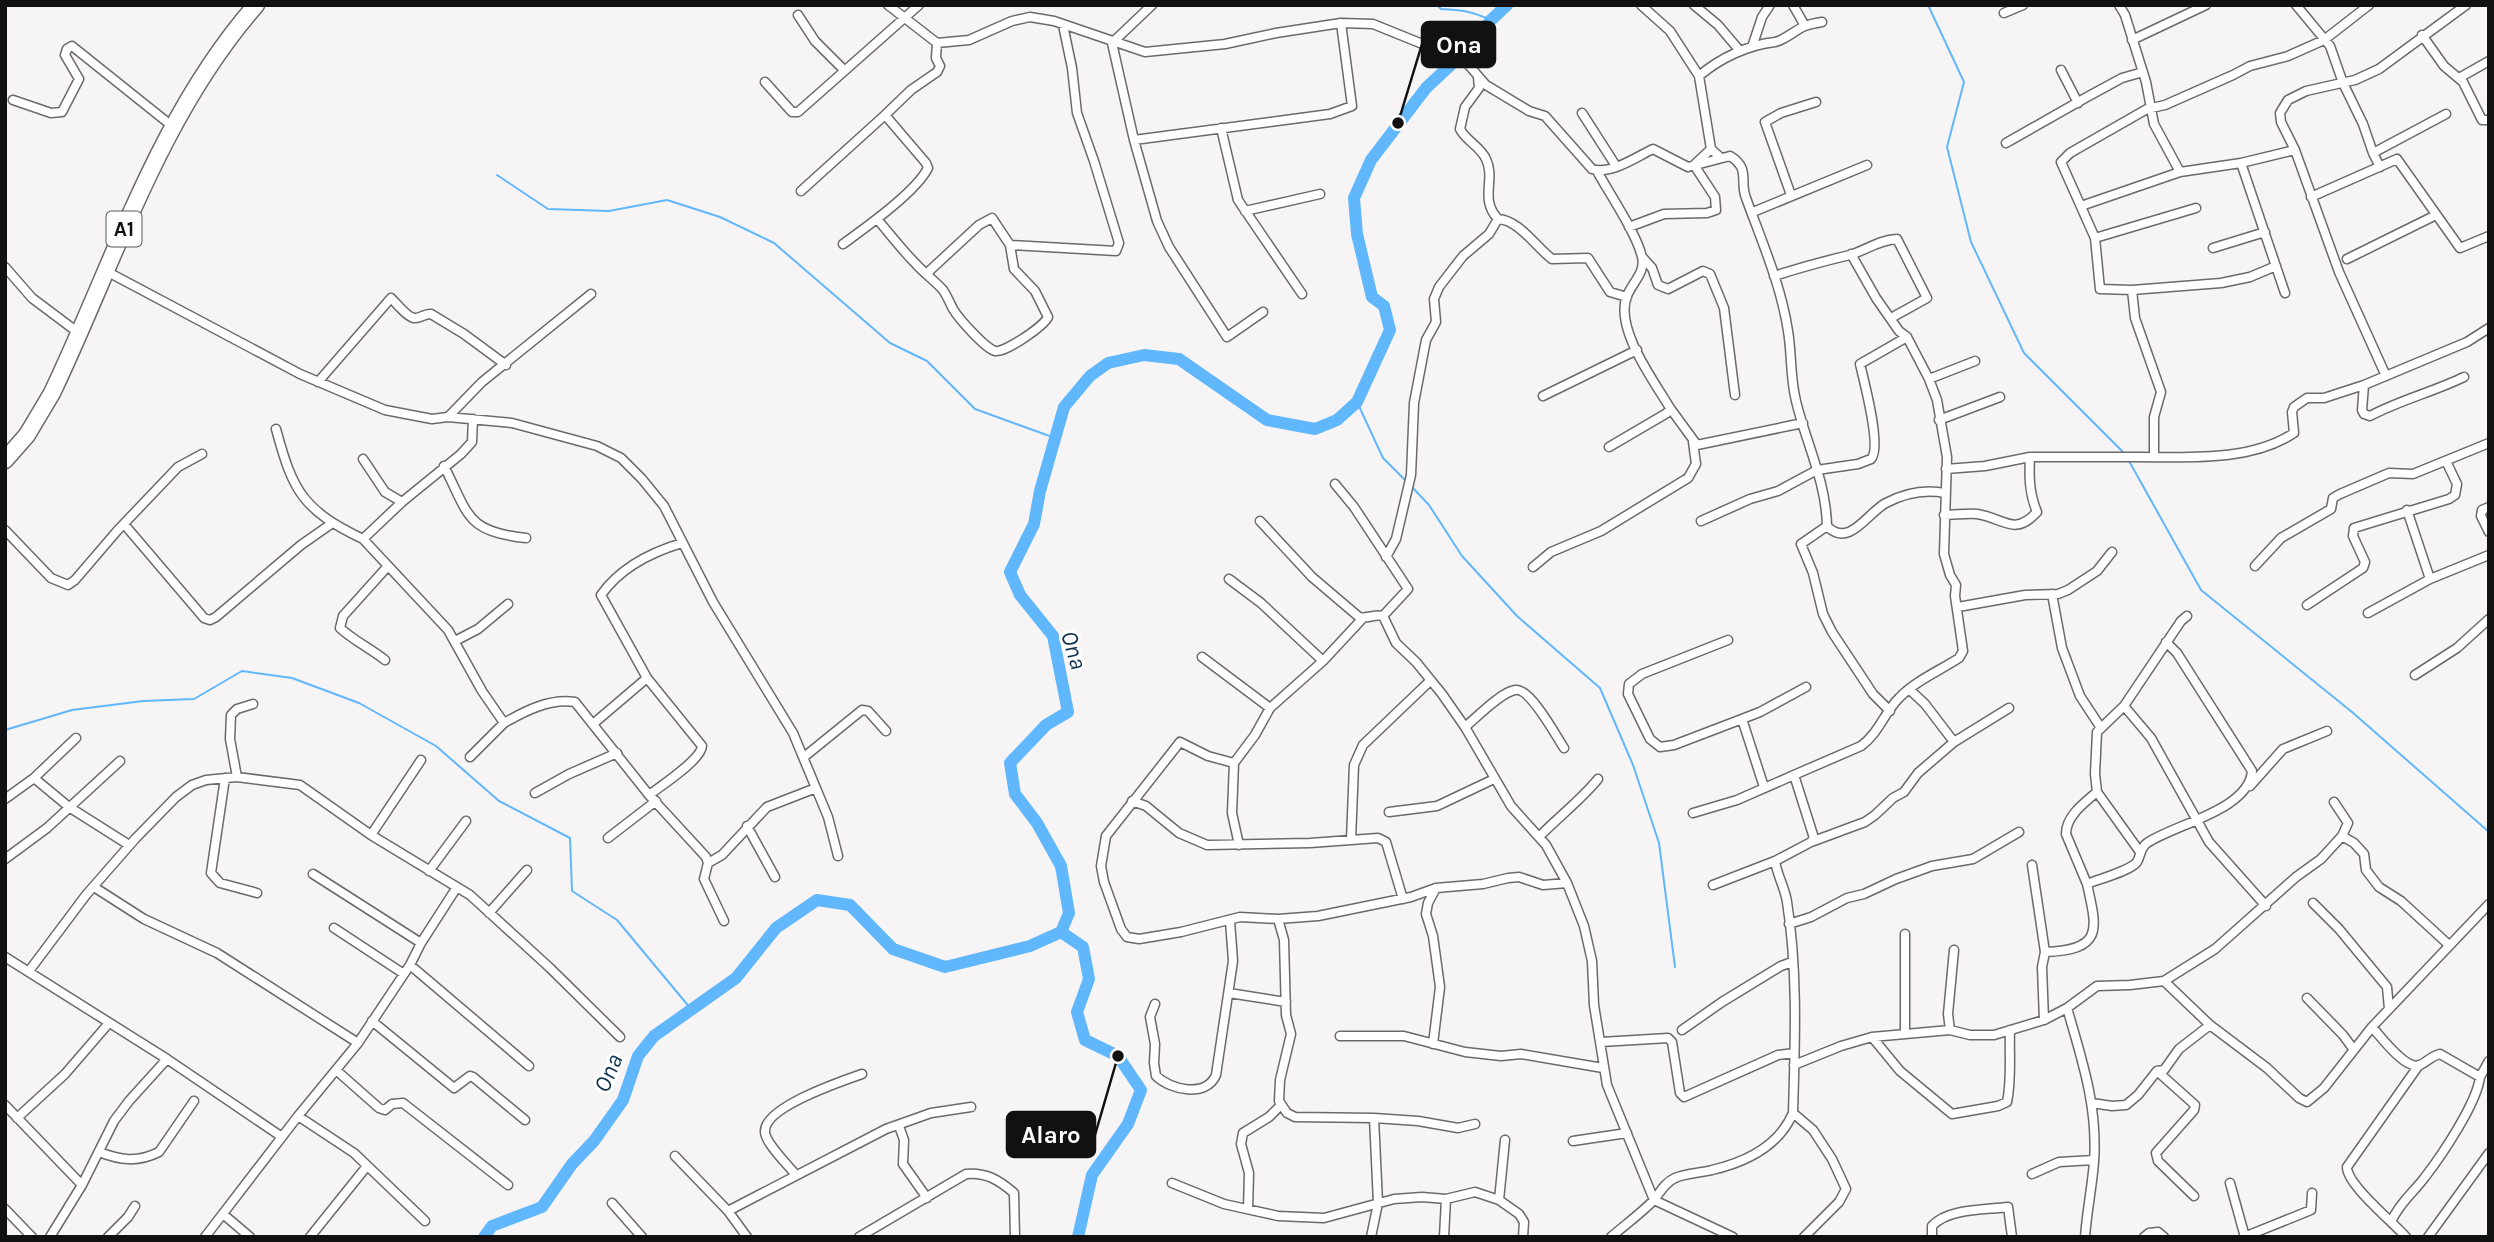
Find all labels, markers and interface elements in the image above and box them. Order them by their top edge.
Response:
callout: Ona [1422,22,1495,67]
text: Ona [1436,31,1482,59]
road number: A1 [106,212,142,246]
water label: Ona [1055,627,1093,673]
water label: Ona [587,1050,629,1096]
callout: Alaro [1007,1112,1095,1157]
text: Alaro [1021,1121,1081,1149]

